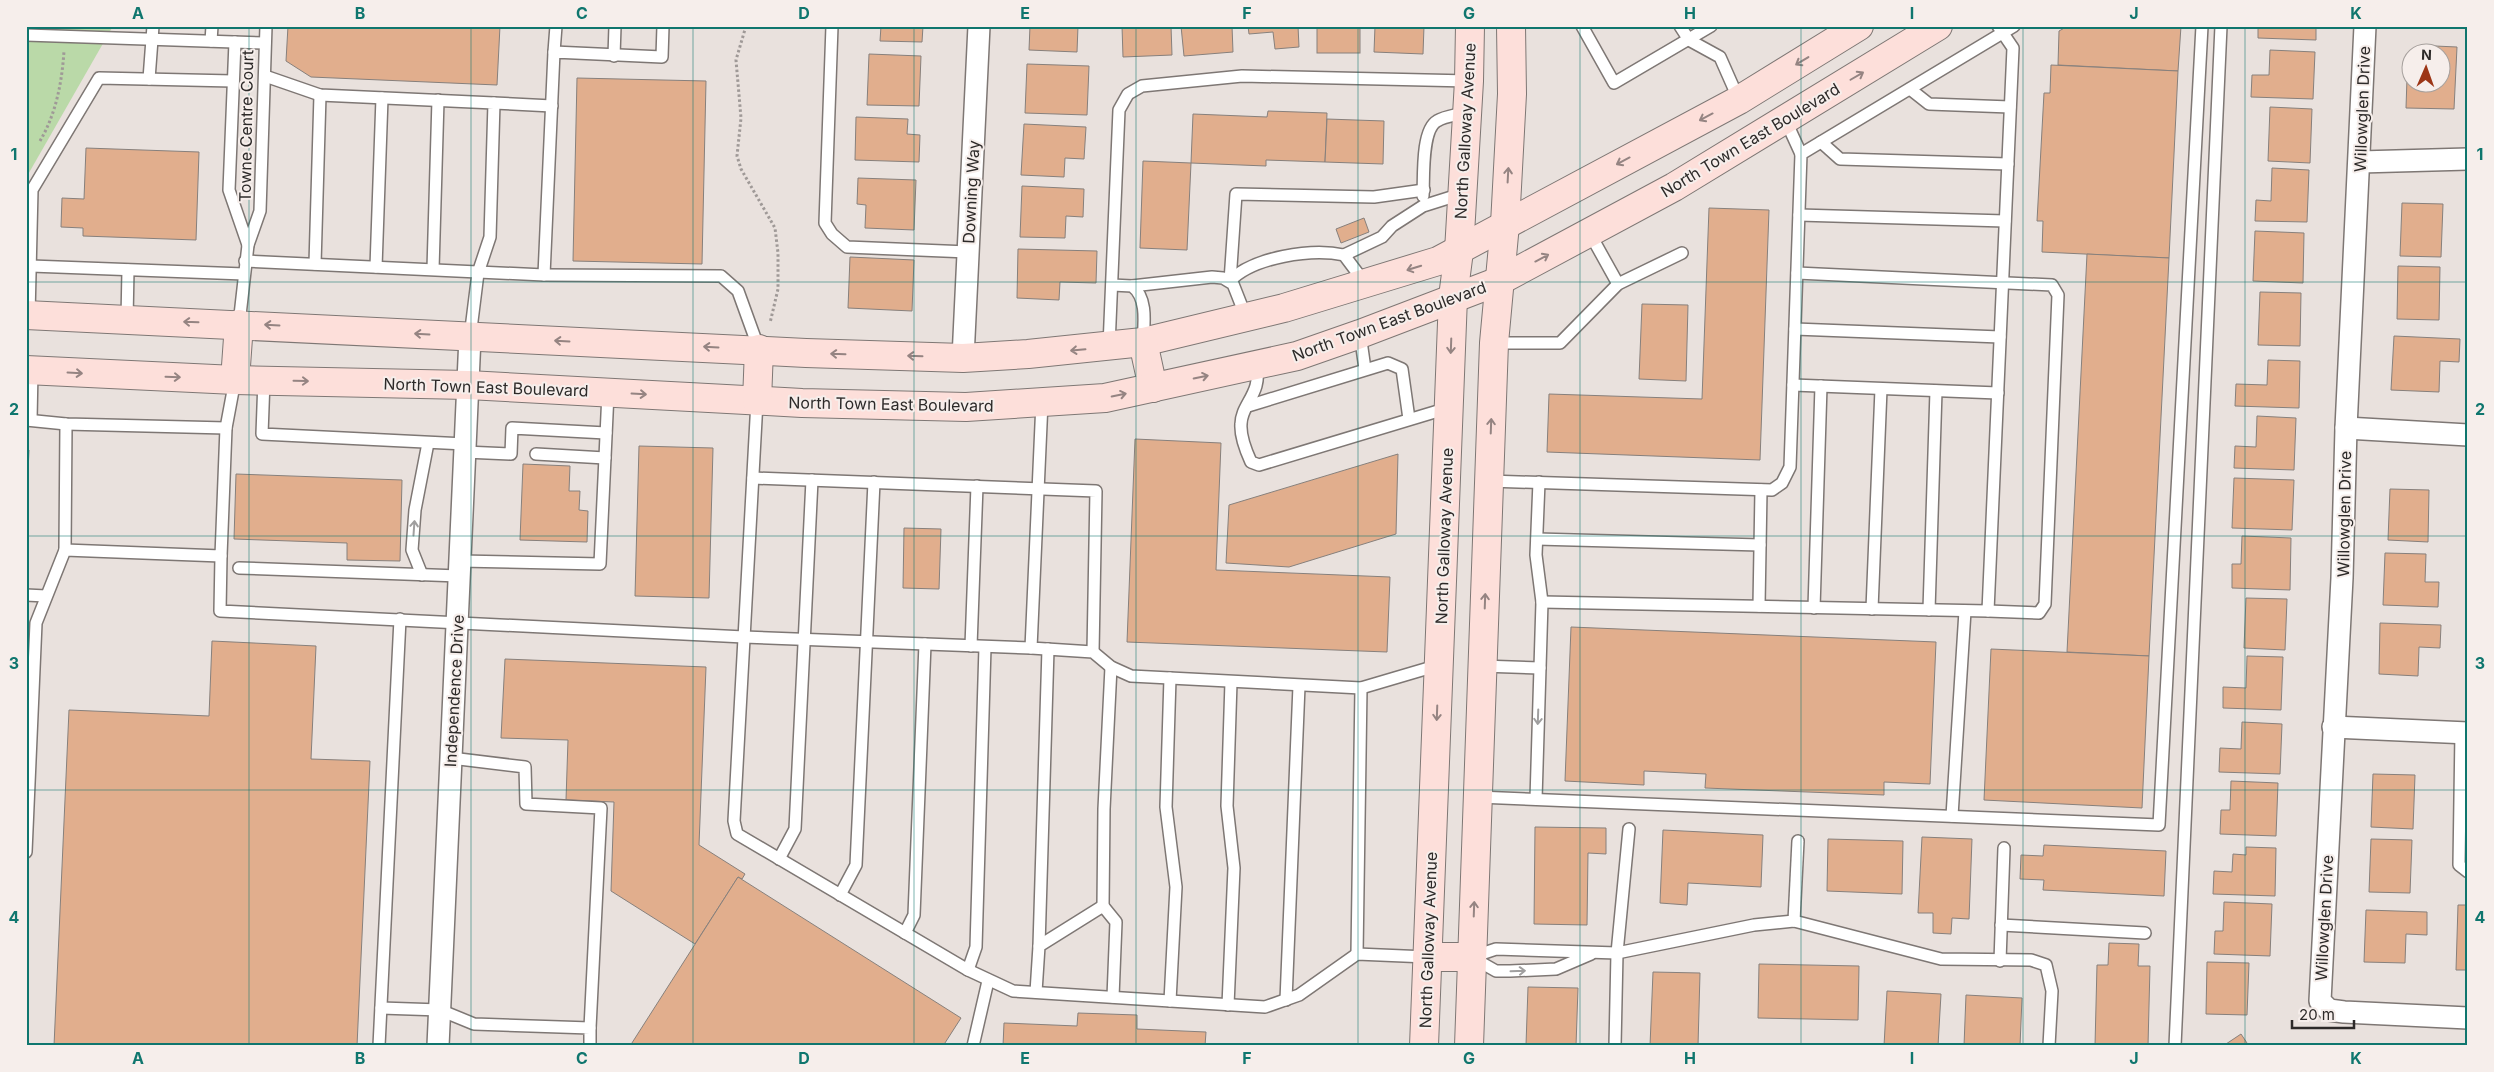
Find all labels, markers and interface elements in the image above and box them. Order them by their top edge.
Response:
text: A [132,3,144,23]
text: B [355,3,365,23]
text: C [576,3,588,23]
text: D [798,3,810,23]
text: E [1020,3,1030,23]
text: F [1242,3,1252,23]
text: G [1463,3,1475,23]
text: H [1684,3,1696,23]
text: I [1910,3,1914,23]
text: J [2129,3,2139,23]
text: K [2350,3,2362,23]
street label: North Galloway Avenue [1450,42,1480,220]
north arrow [2402,42,2452,92]
street label: Willowglen Drive [2350,46,2374,172]
text: N [2421,46,2432,63]
street label: Towne Centre Court [235,50,257,202]
one-way arrow [1796,56,1810,66]
one-way arrow [1850,71,1864,81]
street label: North Town East Boulevard [1657,79,1843,201]
one-way arrow [1699,112,1714,122]
street label: Downing Way [958,140,984,244]
text: 1 [11,144,17,164]
text: 1 [2477,144,2483,164]
one-way arrow [1616,157,1631,166]
one-way arrow [1503,167,1512,183]
one-way arrow [1534,253,1549,262]
one-way arrow [1406,264,1422,274]
street label: North Town East Boulevard [1289,277,1489,365]
one-way arrow [183,317,199,326]
one-way arrow [264,321,280,330]
one-way arrow [414,329,430,338]
one-way arrow [554,336,570,345]
one-way arrow [1447,337,1456,353]
one-way arrow [703,343,719,352]
one-way arrow [1070,345,1086,354]
one-way arrow [830,349,846,359]
one-way arrow [908,351,924,361]
one-way arrow [67,368,83,377]
one-way arrow [165,372,181,382]
one-way arrow [1192,372,1208,381]
street label: North Town East Boulevard [383,373,589,401]
one-way arrow [293,376,309,386]
one-way arrow [631,390,647,399]
one-way arrow [1110,390,1126,399]
street label: North Town East Boulevard [788,392,994,416]
text: 2 [9,399,19,419]
text: 2 [2475,399,2485,419]
one-way arrow [1486,418,1496,434]
street label: North Galloway Avenue [1431,447,1457,625]
street label: Willowglen Drive [2333,451,2355,577]
one-way arrow [409,520,418,536]
one-way arrow [1480,594,1489,610]
street label: Independence Drive [440,614,468,768]
text: 3 [9,653,19,673]
text: 3 [2475,653,2485,673]
one-way arrow [1432,705,1442,721]
one-way arrow [1534,709,1543,725]
street label: North Galloway Avenue [1415,851,1441,1029]
street label: Willowglen Drive [2311,854,2337,982]
one-way arrow [1469,901,1479,917]
text: 4 [9,907,20,927]
text: 4 [2475,907,2486,927]
one-way arrow [1509,966,1525,975]
scale bar [2292,997,2354,1029]
text: 20 m [2299,1005,2335,1024]
text: A [132,1048,144,1068]
text: B [355,1048,365,1068]
text: C [576,1048,588,1068]
text: D [798,1048,810,1068]
text: E [1020,1048,1030,1068]
text: F [1242,1048,1252,1068]
text: G [1463,1048,1475,1068]
text: H [1684,1048,1696,1068]
text: I [1910,1048,1914,1068]
text: J [2129,1048,2139,1068]
text: K [2350,1048,2362,1068]

